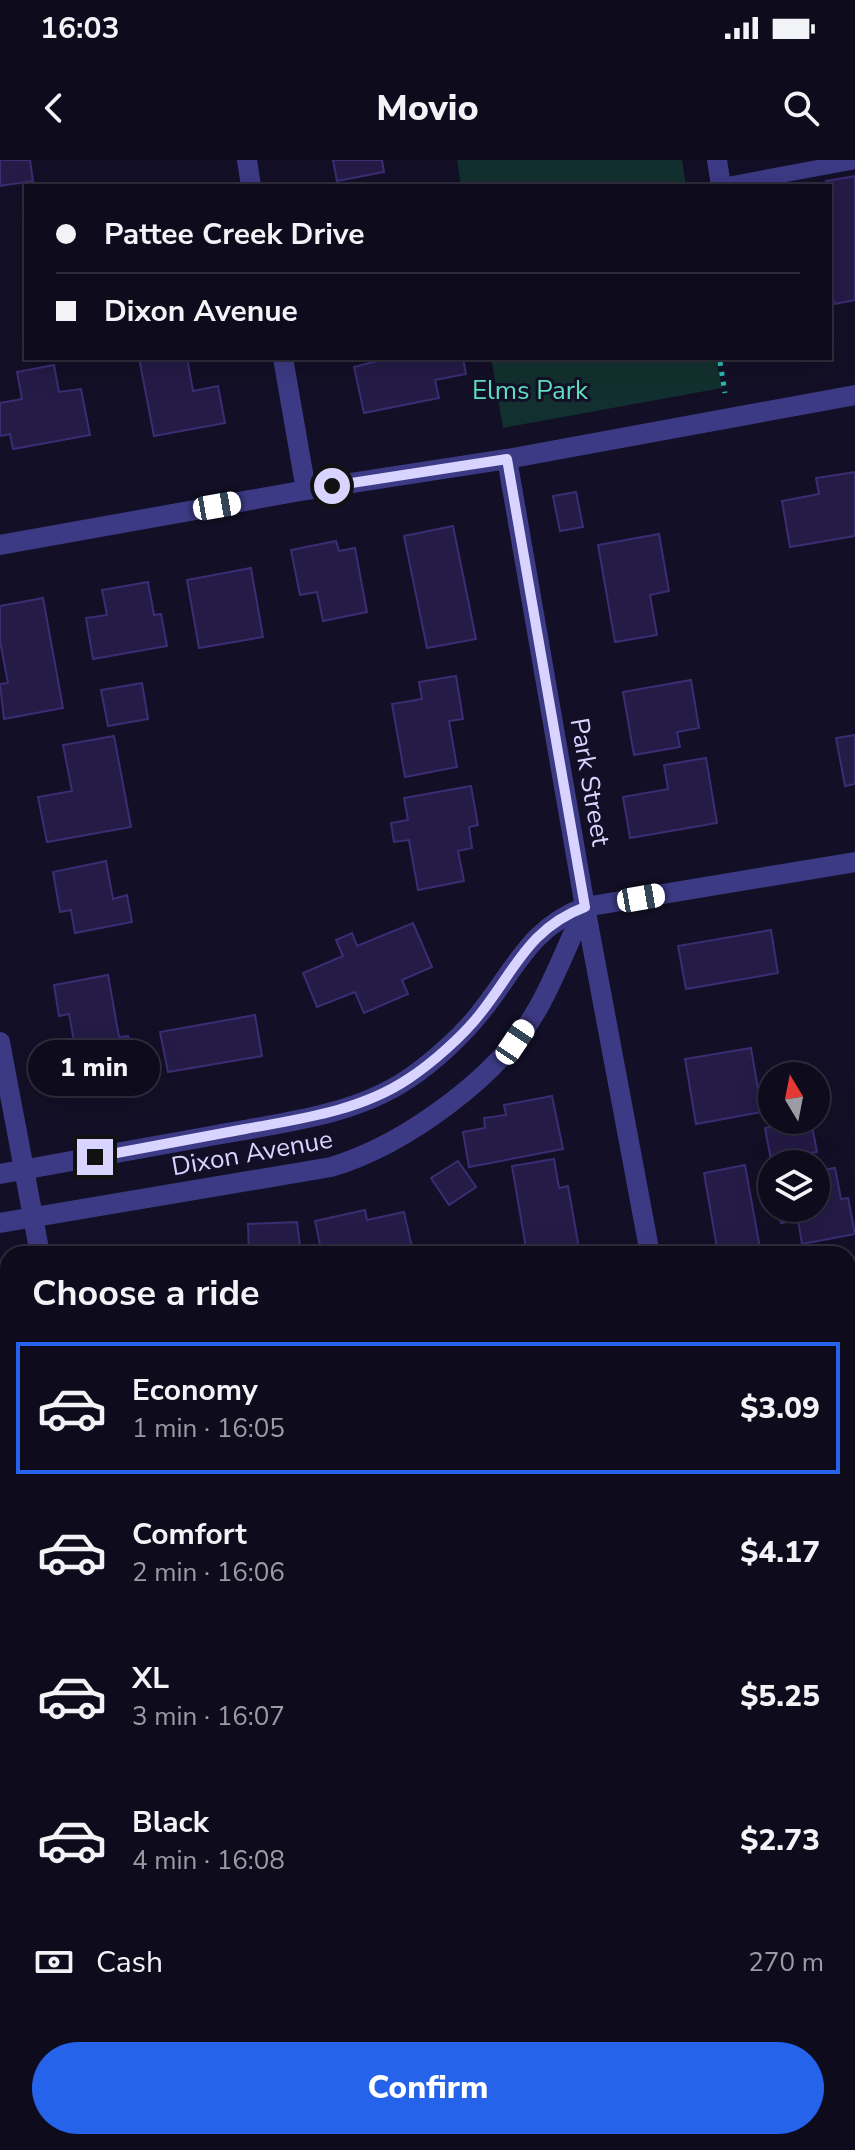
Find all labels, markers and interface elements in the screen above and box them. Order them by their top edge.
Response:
text: 16:03 [40,8,119,49]
text: Movio [376,84,479,133]
icon: back [32,86,76,130]
icon: search [779,86,823,130]
text: Pattee Creek Drive [104,214,365,255]
text: Dixon Avenue [104,291,298,332]
park label: Elms Park [472,373,589,408]
route start [314,468,350,504]
car [191,490,243,522]
street label: Park Street [562,715,619,850]
car [615,882,667,914]
car [492,1015,538,1069]
callout: 1 min [29,1041,161,1097]
text: 1 min [60,1050,128,1085]
north arrow [758,1062,830,1134]
map controls [758,1062,830,1222]
street label: Dixon Avenue [169,1122,335,1184]
route end [77,1139,113,1175]
button: layers [758,1150,830,1222]
text: Choose a ride [32,1269,260,1318]
text: Economy [132,1370,258,1411]
icon: car [36,1372,108,1444]
text: $3.09 [740,1388,820,1429]
text: 1 min · 16:05 [132,1411,285,1446]
text: Comfort [132,1514,247,1555]
icon: car [36,1516,108,1588]
text: $4.17 [740,1532,820,1573]
text: 2 min · 16:06 [132,1555,285,1590]
text: XL [132,1658,169,1699]
icon: car [36,1660,108,1732]
text: $5.25 [740,1676,820,1717]
text: 3 min · 16:07 [132,1699,285,1734]
text: Black [132,1802,209,1843]
icon: car [36,1804,108,1876]
text: $2.73 [740,1820,820,1861]
text: 4 min · 16:08 [132,1843,285,1878]
icon: cash [32,1940,76,1984]
text: Cash [96,1942,163,1983]
text: 270 m [748,1945,824,1980]
button: Confirm [32,2042,824,2134]

